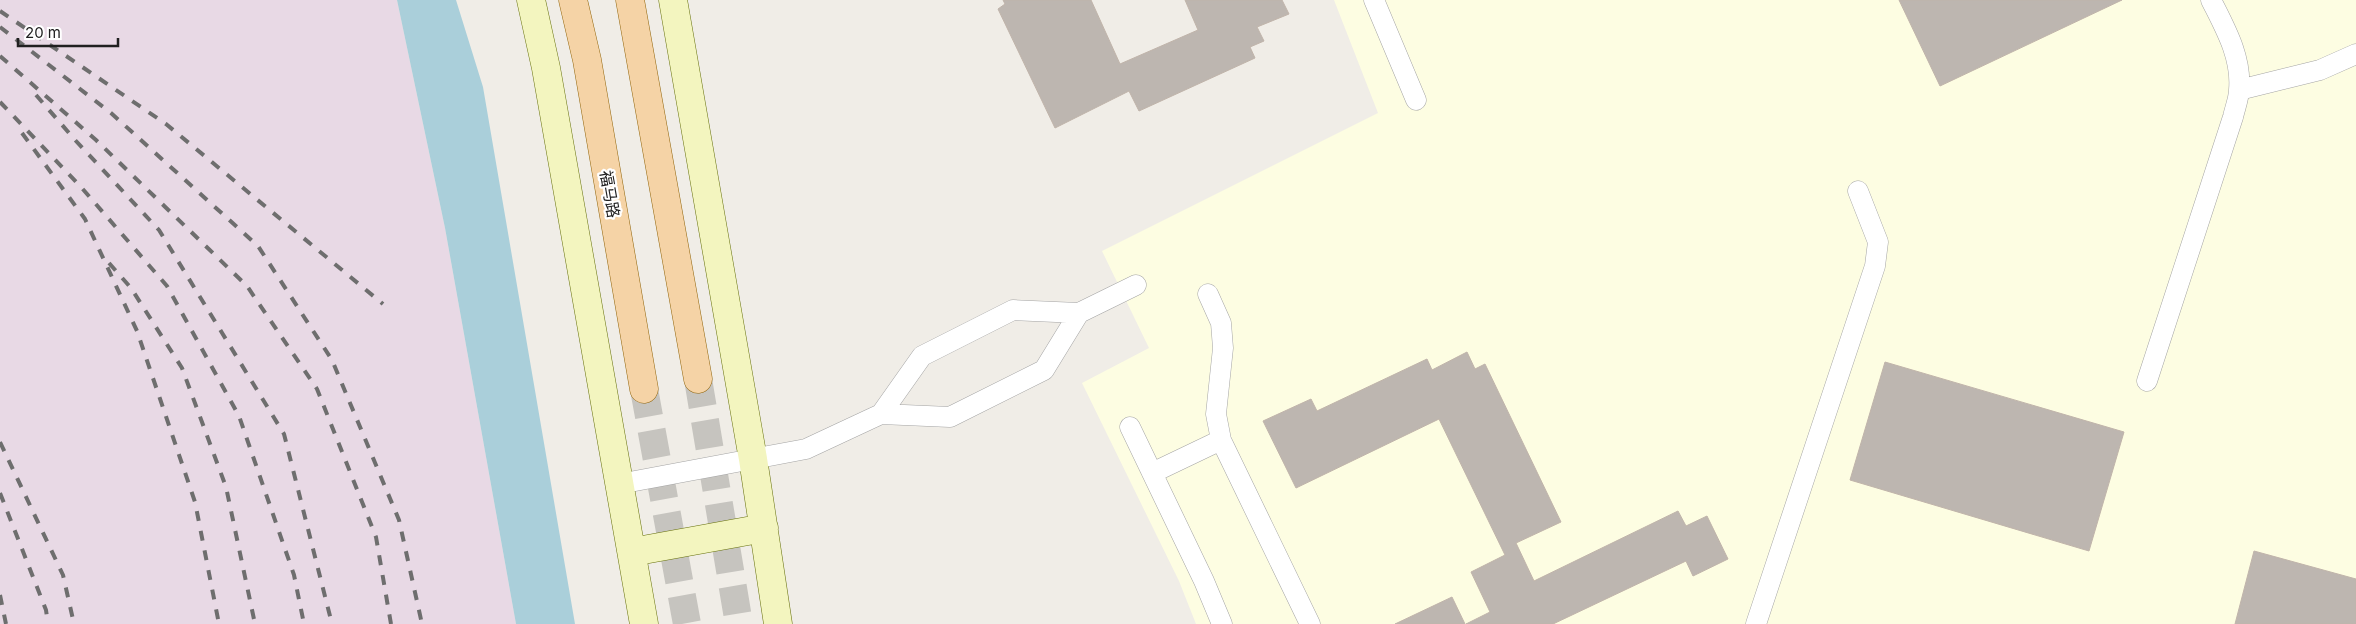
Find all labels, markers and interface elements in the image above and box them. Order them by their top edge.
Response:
scale bar [18,15,118,47]
text: 20 m [25,23,61,42]
street label: 福马路 [596,169,624,219]

